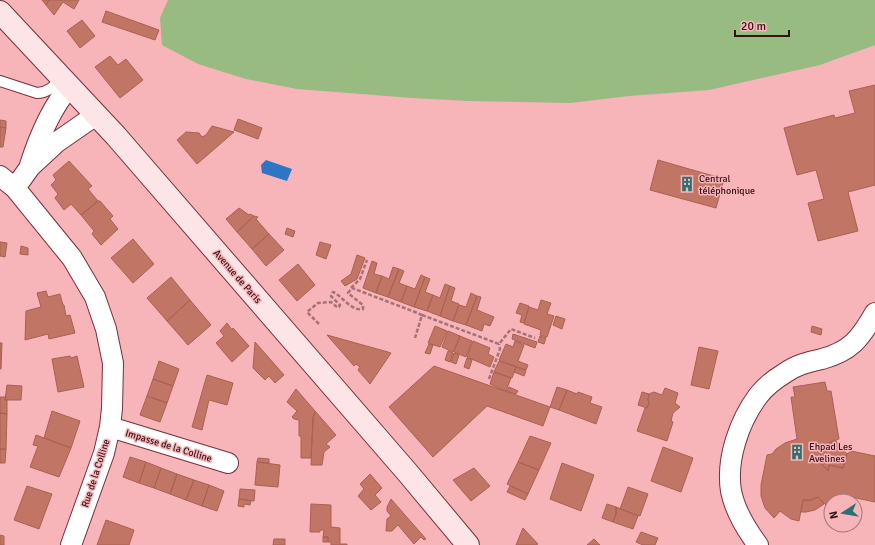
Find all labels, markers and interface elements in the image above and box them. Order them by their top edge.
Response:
scale bar [735,12,789,38]
text: 20 m [741,19,766,34]
place label: Central téléphonique [699,173,755,197]
building icon: Central téléphonique [678,175,696,193]
street label: Avenue de Paris [211,247,264,307]
street label: Impasse de la Colline [124,427,214,465]
street label: Rue de la Colline [79,438,113,509]
place label: Ehpad Les Avelines [809,441,853,465]
building icon: Ehpad Les Avelines [788,443,806,461]
north arrow [823,493,863,533]
text: N [827,510,841,520]

